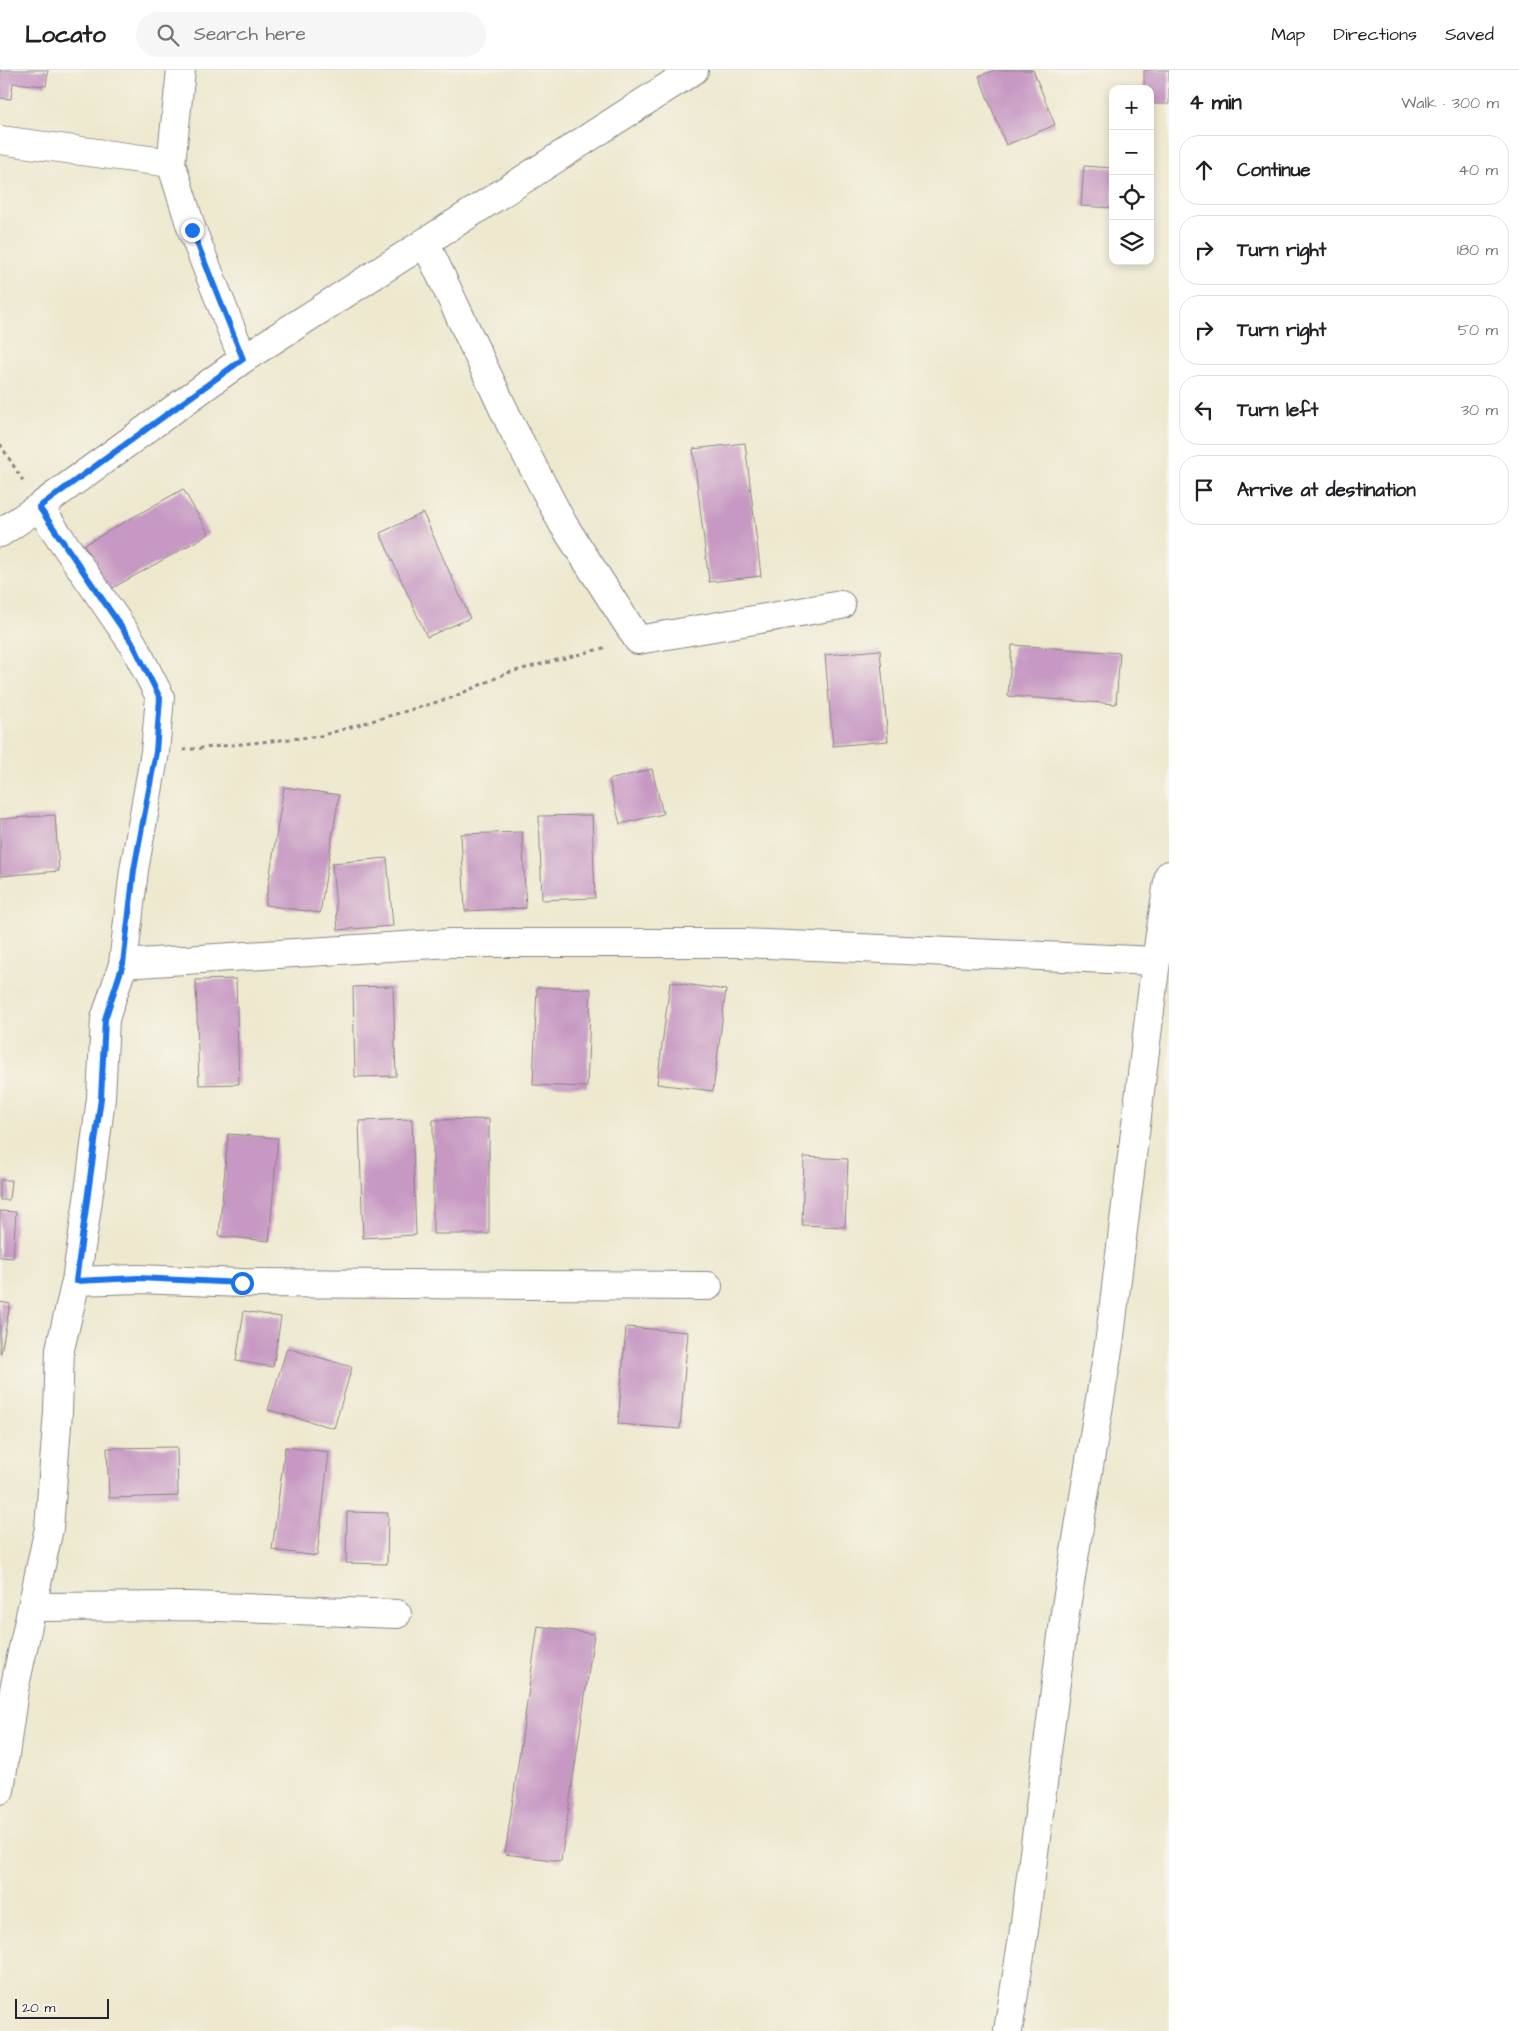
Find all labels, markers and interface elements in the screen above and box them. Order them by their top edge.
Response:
search box [136,12,486,57]
text: Locato [25,18,106,52]
icon: search [154,21,182,49]
text: Search here [194,21,306,48]
text: Map [1271,22,1305,47]
text: Directions [1333,22,1417,47]
text: Saved [1445,22,1494,47]
map controls [1109,85,1154,265]
button: + [1109,85,1154,130]
text: 4 min [1189,88,1242,117]
text: Walk · 300 m [1401,92,1499,114]
button: − [1109,130,1154,175]
icon: ahead [1190,156,1218,184]
text: Continue [1237,157,1311,184]
text: 40 m [1458,159,1498,181]
button: locate [1109,175,1154,220]
route end [181,219,204,242]
button: layers [1109,220,1154,265]
icon: right [1190,236,1218,264]
text: Turn right [1237,237,1326,264]
text: 180 m [1457,239,1498,261]
icon: right [1190,316,1218,344]
text: Turn right [1237,317,1326,344]
text: 50 m [1458,319,1498,341]
icon: left [1190,396,1218,424]
text: Turn left [1237,397,1318,424]
text: 30 m [1461,399,1498,421]
icon: arrive [1190,476,1218,504]
text: Arrive at destination [1237,477,1416,504]
route start [231,1272,254,1295]
scale bar [15,1996,109,2019]
text: 20 m [22,1998,55,2018]

